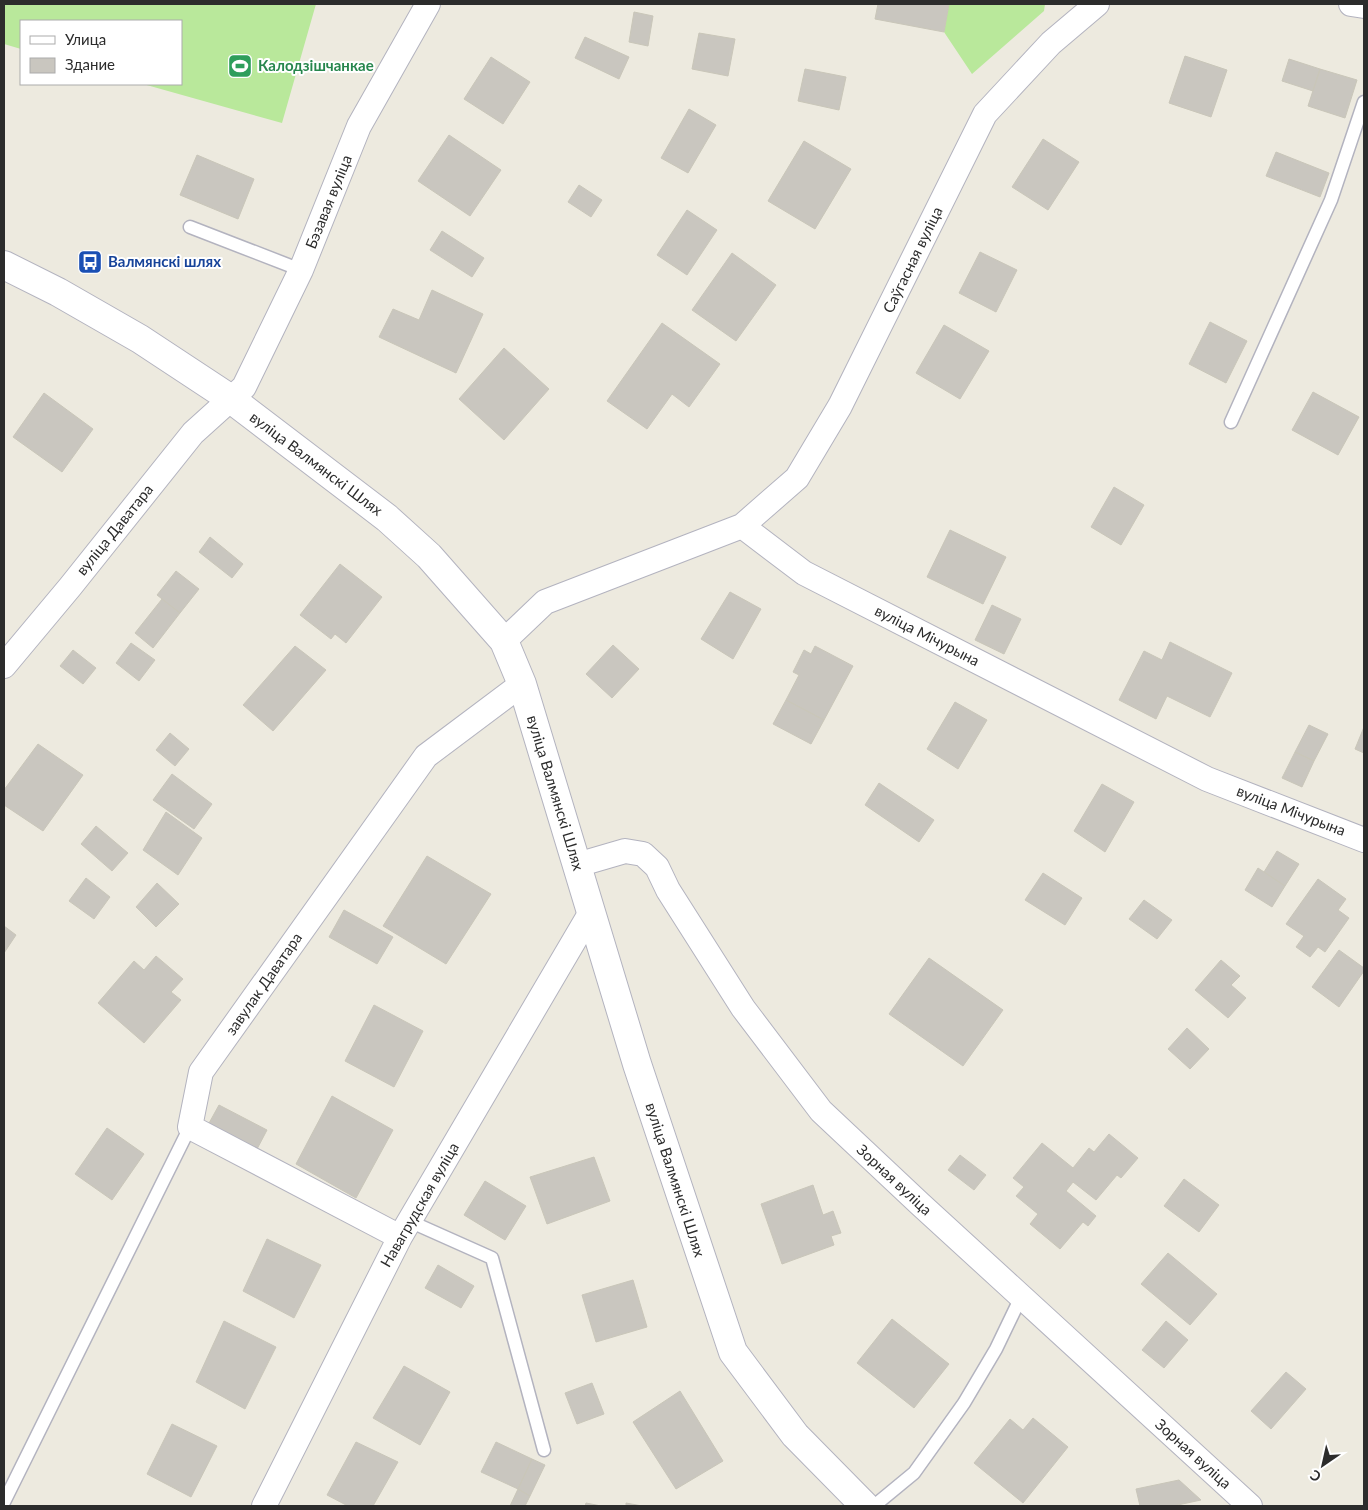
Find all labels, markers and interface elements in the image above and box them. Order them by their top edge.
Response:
legend [20,20,182,85]
text: Улица [65,30,106,48]
sports icon: Калодзішчанкае [227,53,253,79]
text: Здание [65,55,115,73]
place label: Калодзішчанкае [258,56,374,74]
street label: Бэзавая вуліца [301,152,355,251]
street label: Саўгасная вуліца [879,203,946,316]
bus stop icon: Валмянскі шлях [77,249,103,275]
place label: Валмянскі шлях [108,252,221,270]
street label: вуліца Валмянскі Шлях [247,407,387,519]
street label: вуліца Даватара [72,480,156,578]
street label: вуліца Мічурына [872,601,983,669]
street label: вуліца Валмянскі Шлях [524,713,588,873]
street label: вуліца Мічурына [1234,781,1348,839]
street label: завулак Даватара [221,929,305,1038]
street label: вуліца Валмянскі Шлях [642,1100,710,1260]
street label: Навагрудская вуліца [376,1139,462,1270]
street label: Зорная вуліца [854,1140,936,1219]
street label: Зорная вуліца [1152,1415,1235,1492]
north arrow [1298,1440,1348,1490]
text: С [1306,1466,1324,1486]

